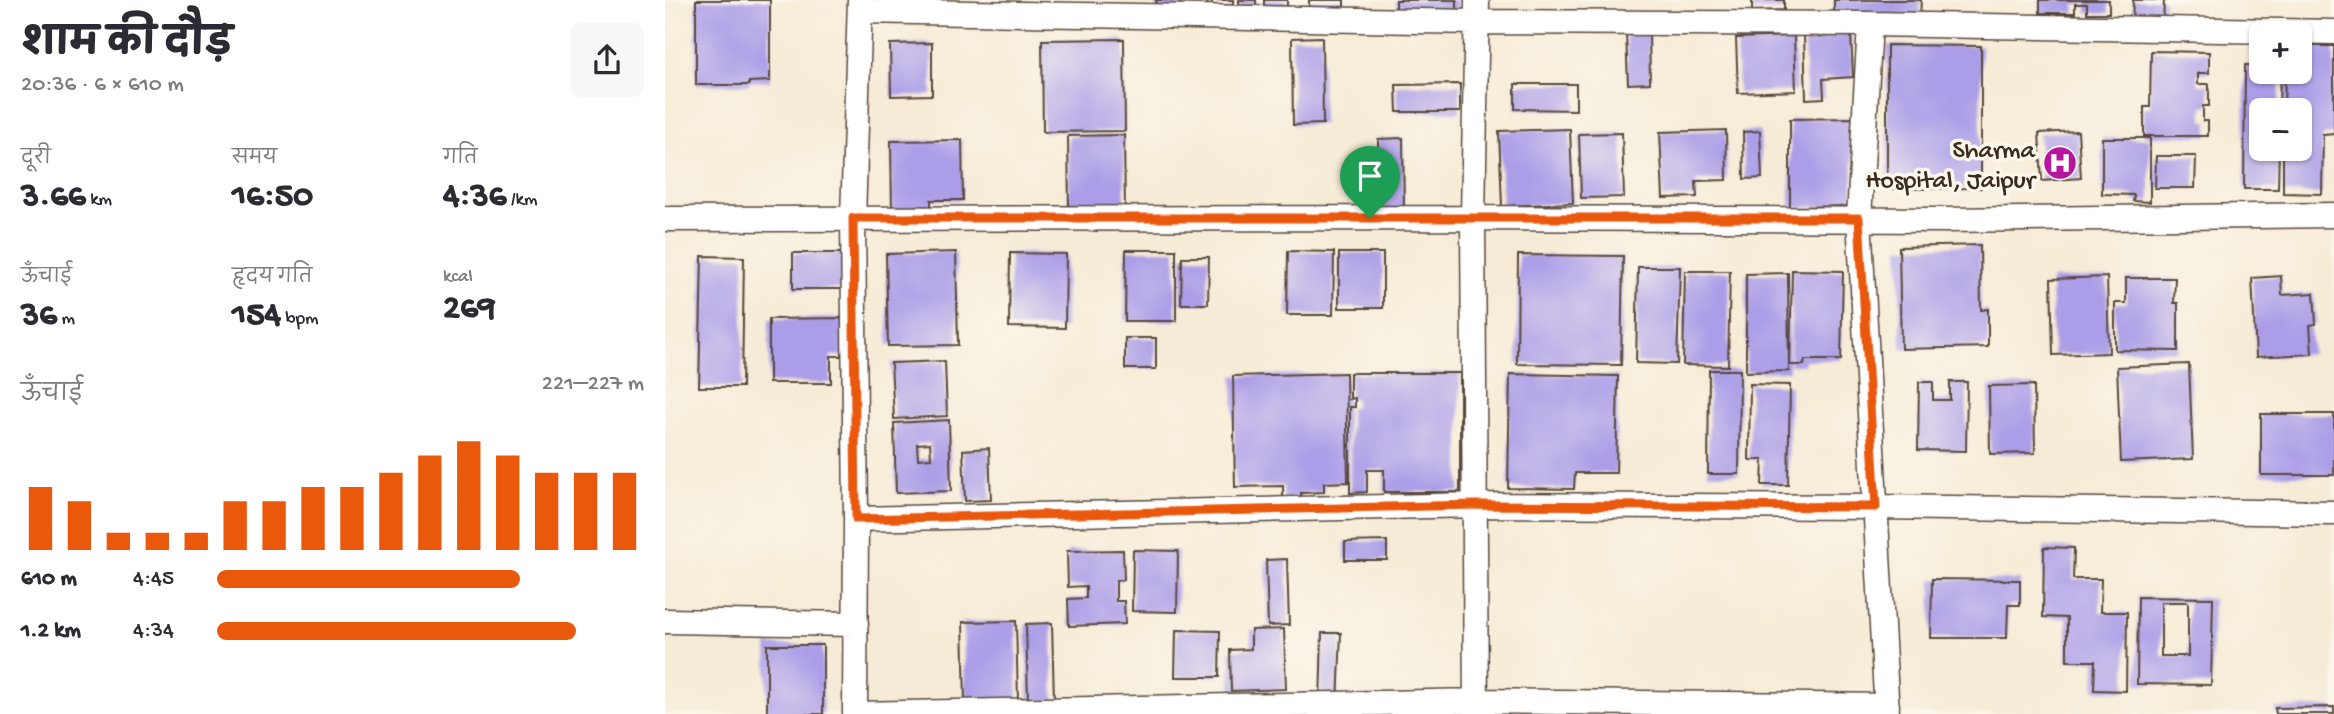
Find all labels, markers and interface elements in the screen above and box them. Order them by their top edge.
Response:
map controls [2249,21,2312,161]
button: + [2249,21,2312,84]
button: share [570,23,644,97]
text: शाम की दौड़ [21,24,232,68]
text: 20:36 · 6 × 610 m [21,72,184,99]
button: − [2249,98,2312,161]
place label: Sharma Hospital, Jaipur [1866,137,2038,198]
hospital icon: Sharma Hospital, Jaipur [2041,144,2079,182]
pin [1340,146,1400,218]
text: दूरी [21,148,51,171]
text: समय [232,148,277,171]
text: गति [443,148,478,171]
icon: arrive [1351,157,1389,195]
text: 3.66 [21,177,86,218]
text: 16:50 [232,177,313,218]
text: 4:36 [443,177,506,218]
text: km [86,189,112,212]
text: /km [506,189,538,212]
text: kcal [443,266,473,289]
text: ऊँचाई [21,267,72,290]
text: हृदय गति [232,267,312,290]
text: 269 [443,289,495,330]
text: 36 [21,296,57,337]
text: 154 [232,296,281,337]
text: m [57,308,75,331]
text: bpm [281,308,318,331]
text: 221–227 m [542,371,644,398]
text: ऊँचाई [21,382,83,409]
text: 610 m [21,566,77,593]
text: 4:45 [133,566,174,593]
text: 1.2 km [21,618,81,645]
text: 4:34 [133,618,174,645]

